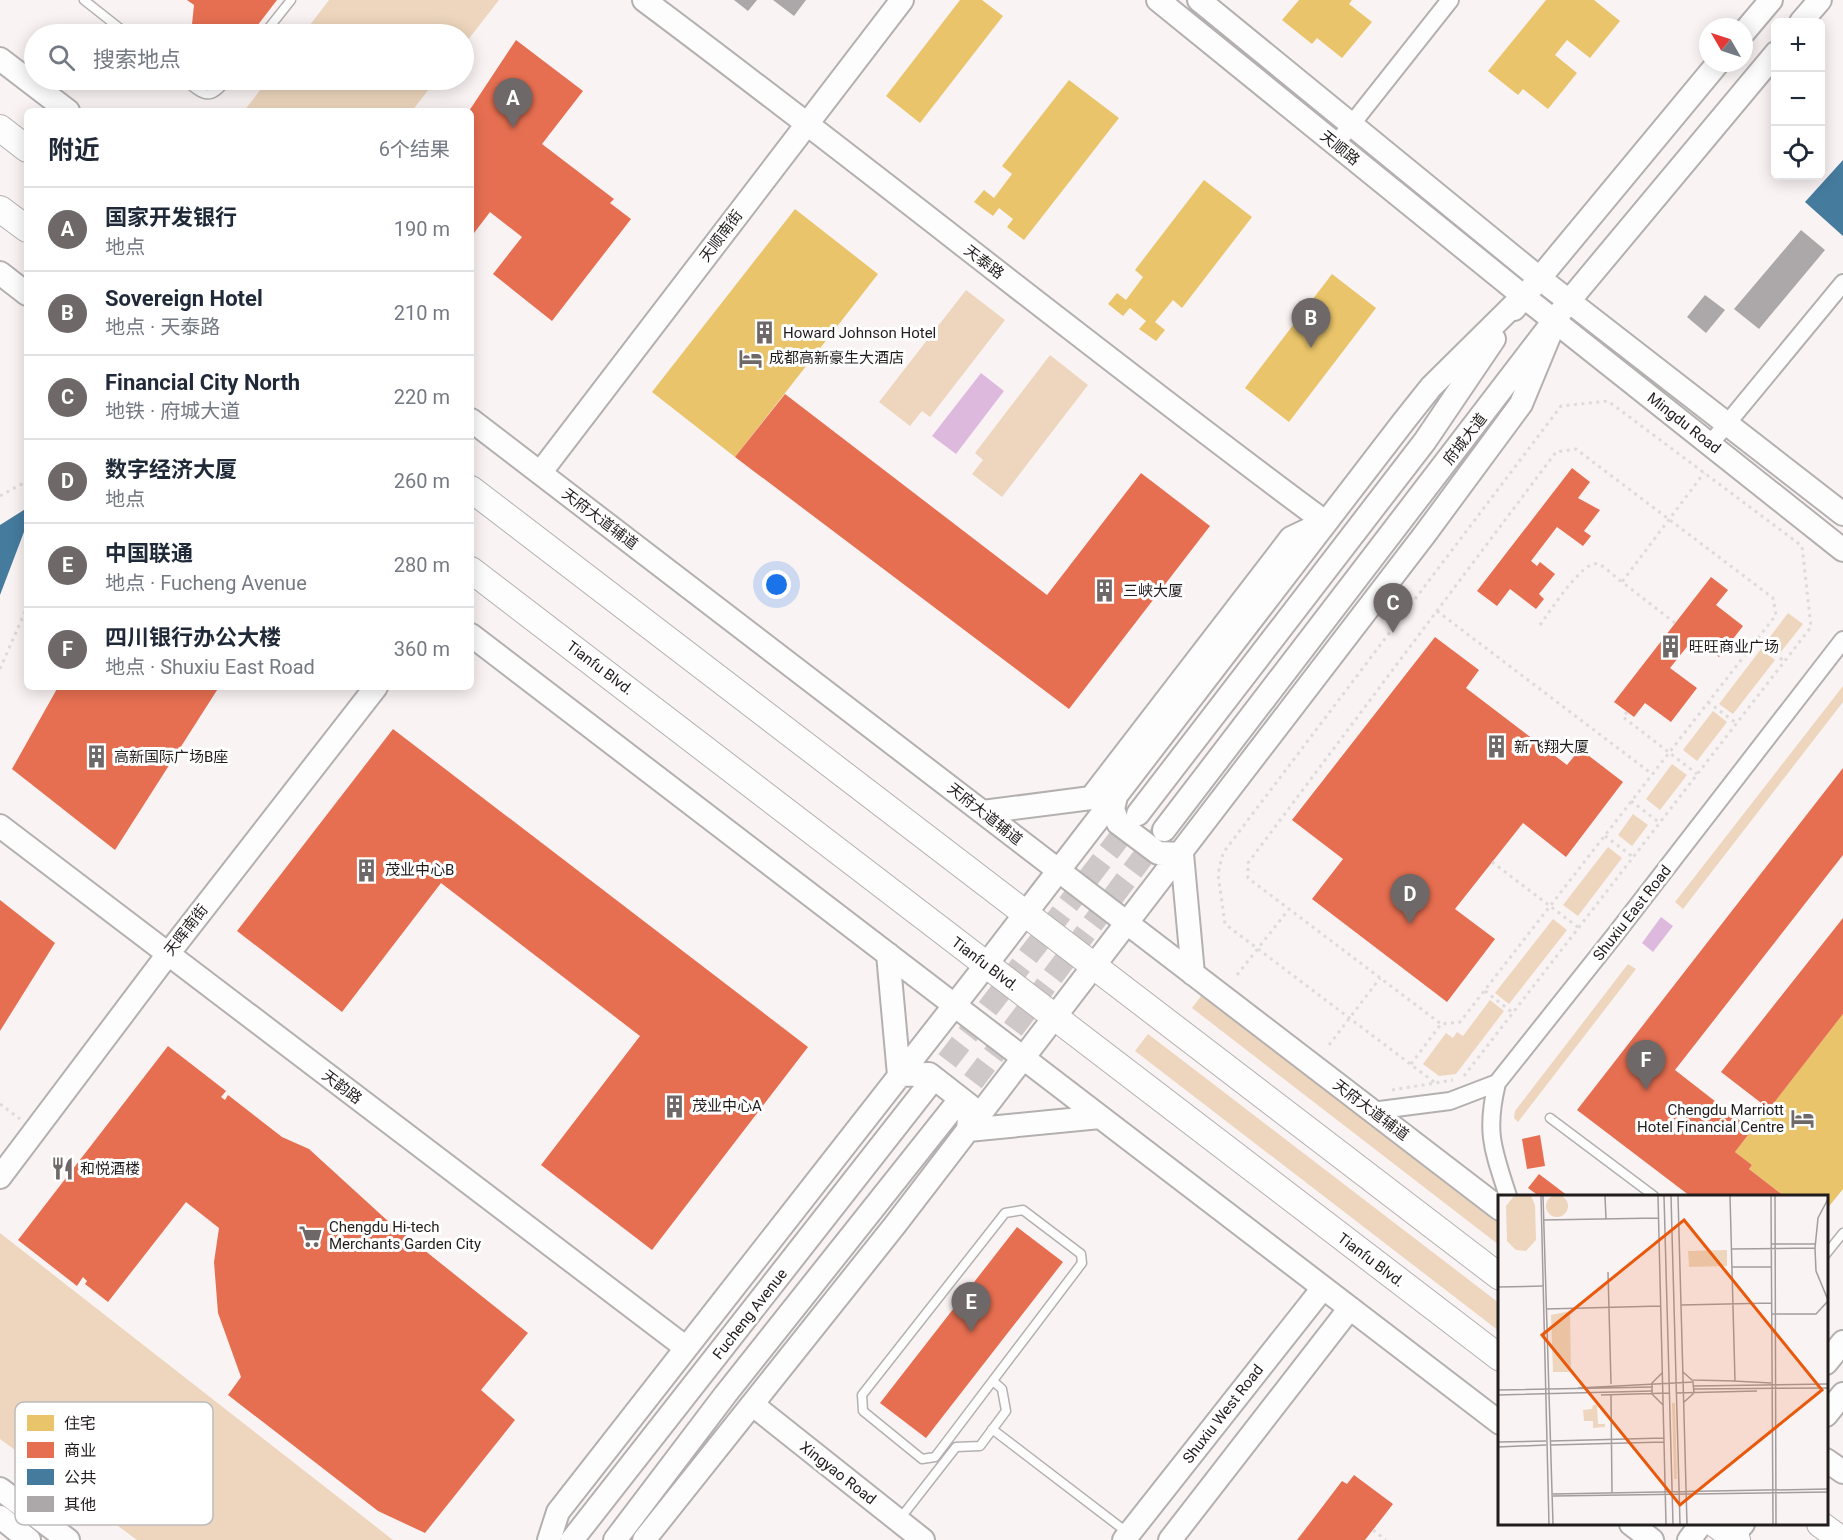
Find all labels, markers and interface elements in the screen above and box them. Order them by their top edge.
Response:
north arrow [1699,18,1753,72]
map controls [1771,18,1825,180]
button: + [1771,18,1825,72]
search box [24,24,474,90]
icon: search [45,41,78,74]
text: 搜索地点 [93,47,181,72]
button: − [1771,72,1825,126]
pin: A [494,78,532,128]
button: locate [1771,126,1825,180]
street label: 天顺路 [1317,127,1363,169]
text: 附近 [48,135,100,165]
text: 6个结果 [379,137,450,161]
text: 国家开发银行 [105,205,237,230]
street label: 天顺南街 [696,207,746,265]
text: A [61,217,74,241]
text: 190 m [394,217,450,241]
text: 地点 [105,235,145,259]
street label: 天泰路 [961,241,1007,283]
text: Sovereign Hotel [105,286,263,311]
pin: B [1292,298,1330,348]
text: B [61,301,74,325]
text: 210 m [394,301,450,325]
text: 地点 · 天泰路 [105,315,220,339]
building icon: Howard Johnson Hotel [752,320,778,346]
place label: Howard Johnson Hotel [783,324,936,342]
hotel icon: 成都高新豪生大酒店 [738,345,764,371]
place label: 成都高新豪生大酒店 [769,349,904,367]
text: Financial City North [105,370,300,395]
text: C [61,385,74,409]
text: 220 m [394,385,450,409]
street label: Mingdu Road [1644,389,1724,457]
text: 地铁 · 府城大道 [105,399,240,423]
street label: 府城大道 [1439,410,1491,468]
text: 数字经济大厦 [105,457,237,482]
text: D [61,469,74,493]
text: 260 m [394,469,450,493]
street label: 天府大道辅道 [559,485,641,553]
text: 地点 [105,487,145,511]
text: 中国联通 [105,541,193,566]
text: E [62,553,73,577]
text: 280 m [394,553,450,577]
your location [762,570,791,599]
text: 地点 · Fucheng Avenue [105,571,307,595]
building icon: 三峡大厦 [1092,578,1118,604]
place label: 三峡大厦 [1123,582,1183,600]
pin: C [1374,584,1412,633]
text: 四川银行办公大楼 [105,625,281,650]
building icon: 旺旺商业广场 [1658,634,1684,660]
text: F [62,637,73,661]
text: 360 m [394,637,450,661]
street label: Tianfu Blvd. [563,637,637,699]
place label: 旺旺商业广场 [1689,638,1779,656]
text: 地点 · Shuxiu East Road [105,655,315,679]
building icon: 新飞翔大厦 [1483,734,1509,760]
place label: 新飞翔大厦 [1514,738,1589,756]
building icon: 高新国际广场B座 [83,744,109,770]
place label: 高新国际广场B座 [114,748,228,766]
street label: 天府大道辅道 [944,779,1026,849]
building icon: 茂业中心B [354,857,380,883]
place label: 茂业中心B [385,861,454,879]
street label: Shuxiu East Road [1589,862,1675,964]
pin: D [1390,874,1430,924]
street label: 天晖南街 [160,901,212,959]
street label: Tianfu Blvd. [948,933,1022,995]
pin: F [1626,1040,1666,1090]
street label: 天韵路 [319,1066,365,1108]
street label: 天府大道辅道 [1330,1076,1412,1144]
building icon: 茂业中心A [661,1093,687,1119]
place label: 茂业中心A [692,1097,762,1115]
place label: Chengdu Marriott Hotel Financial Centre [1637,1101,1784,1136]
hotel icon: Chengdu Marriott Hotel Financial Centre [1789,1106,1815,1132]
restaurant icon: 和悦酒楼 [49,1156,75,1182]
place label: 和悦酒楼 [80,1160,140,1178]
inset map [1498,1195,1828,1525]
place label: Chengdu Hi-tech Merchants Garden City [329,1218,481,1253]
supermarket icon: Chengdu Hi-tech Merchants Garden City [298,1223,324,1249]
street label: Tianfu Blvd. [1334,1229,1408,1291]
street label: Fucheng Avenue [709,1265,791,1363]
pin: E [952,1282,990,1332]
street label: Shuxiu West Road [1179,1361,1267,1467]
legend [15,1402,213,1525]
text: 住宅 [64,1414,96,1433]
street label: Xingyao Road [796,1438,880,1508]
text: 商业 [64,1441,96,1460]
text: 公共 [64,1468,96,1487]
text: 其他 [64,1495,96,1514]

